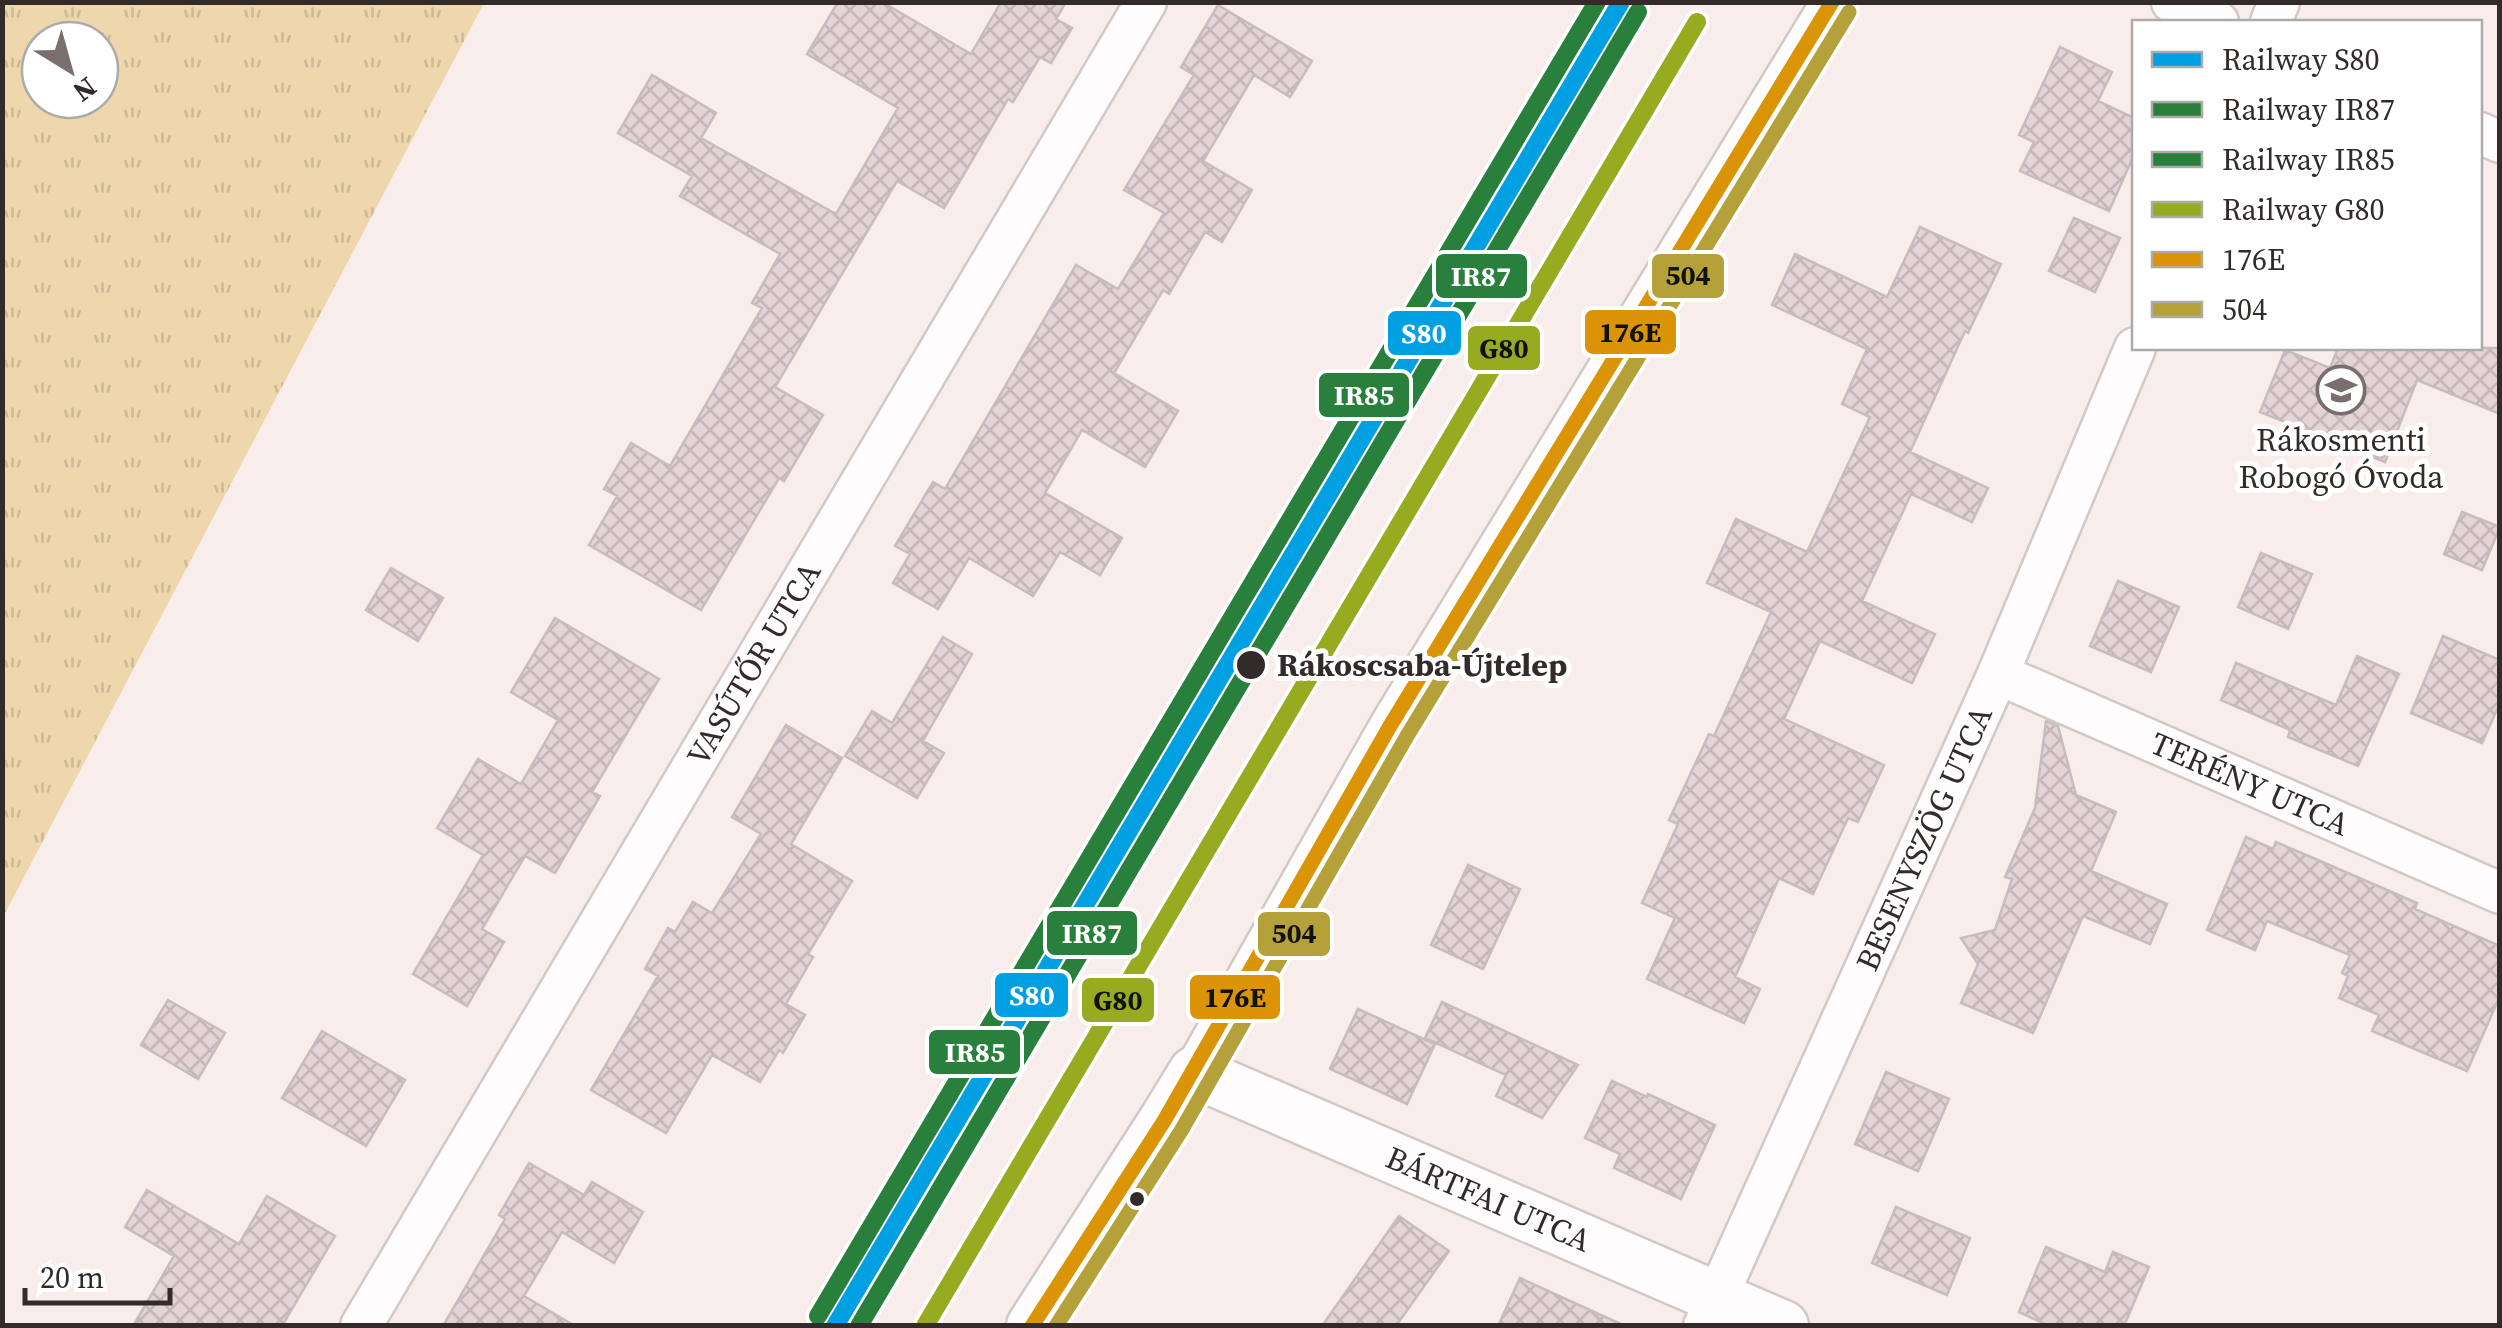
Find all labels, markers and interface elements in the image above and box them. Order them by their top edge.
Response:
north arrow [20,20,120,120]
legend [2132,20,2482,350]
text: Railway S80 [2222,39,2380,80]
text: N [65,69,105,111]
text: Railway IR87 [2222,89,2395,130]
text: Railway IR85 [2222,139,2395,180]
text: Railway G80 [2222,189,2385,230]
text: 176E [2222,239,2285,280]
line badge: IR87 [1434,252,1529,300]
line badge: 504 [1650,252,1726,300]
text: 504 [1665,256,1711,294]
text: IR87 [1451,257,1511,295]
text: 504 [2222,289,2267,330]
line badge: 176E [1583,308,1678,356]
line badge: S80 [1386,309,1463,357]
text: 176E [1599,313,1661,351]
text: S80 [1401,314,1447,352]
line badge: G80 [1466,324,1542,372]
text: G80 [1479,329,1529,367]
school or university icon: Rákosmenti Robogó Óvoda [2315,364,2367,416]
line badge: IR85 [1317,371,1411,419]
text: IR85 [1334,376,1394,414]
place label: Rákosmenti Robogó Óvoda [2239,418,2444,499]
street label: VASÚTŐR UTCA [676,554,831,774]
place label: Rákoscsaba-Újtelep [1277,643,1567,687]
marker: Rákoscsaba-Újtelep [1234,648,1268,682]
street label: BESENYSZÖG UTCA [1845,699,2003,978]
street label: TERÉNY UTCA [2144,721,2356,847]
line badge: IR87 [1045,909,1139,957]
line badge: 504 [1256,910,1332,958]
text: IR87 [1062,914,1122,952]
text: 504 [1271,914,1317,952]
line badge: S80 [993,971,1070,1019]
line badge: 176E [1188,973,1282,1021]
text: S80 [1009,976,1055,1014]
line badge: G80 [1080,976,1156,1024]
text: 176E [1204,978,1266,1016]
text: G80 [1093,981,1143,1019]
line badge: IR85 [927,1028,1022,1076]
text: IR85 [945,1033,1005,1071]
street label: BÁRTFAI UTCA [1379,1135,1598,1263]
unlabelled marker [1127,1189,1147,1209]
scale bar [25,1243,170,1305]
text: 20 m [40,1257,104,1298]

